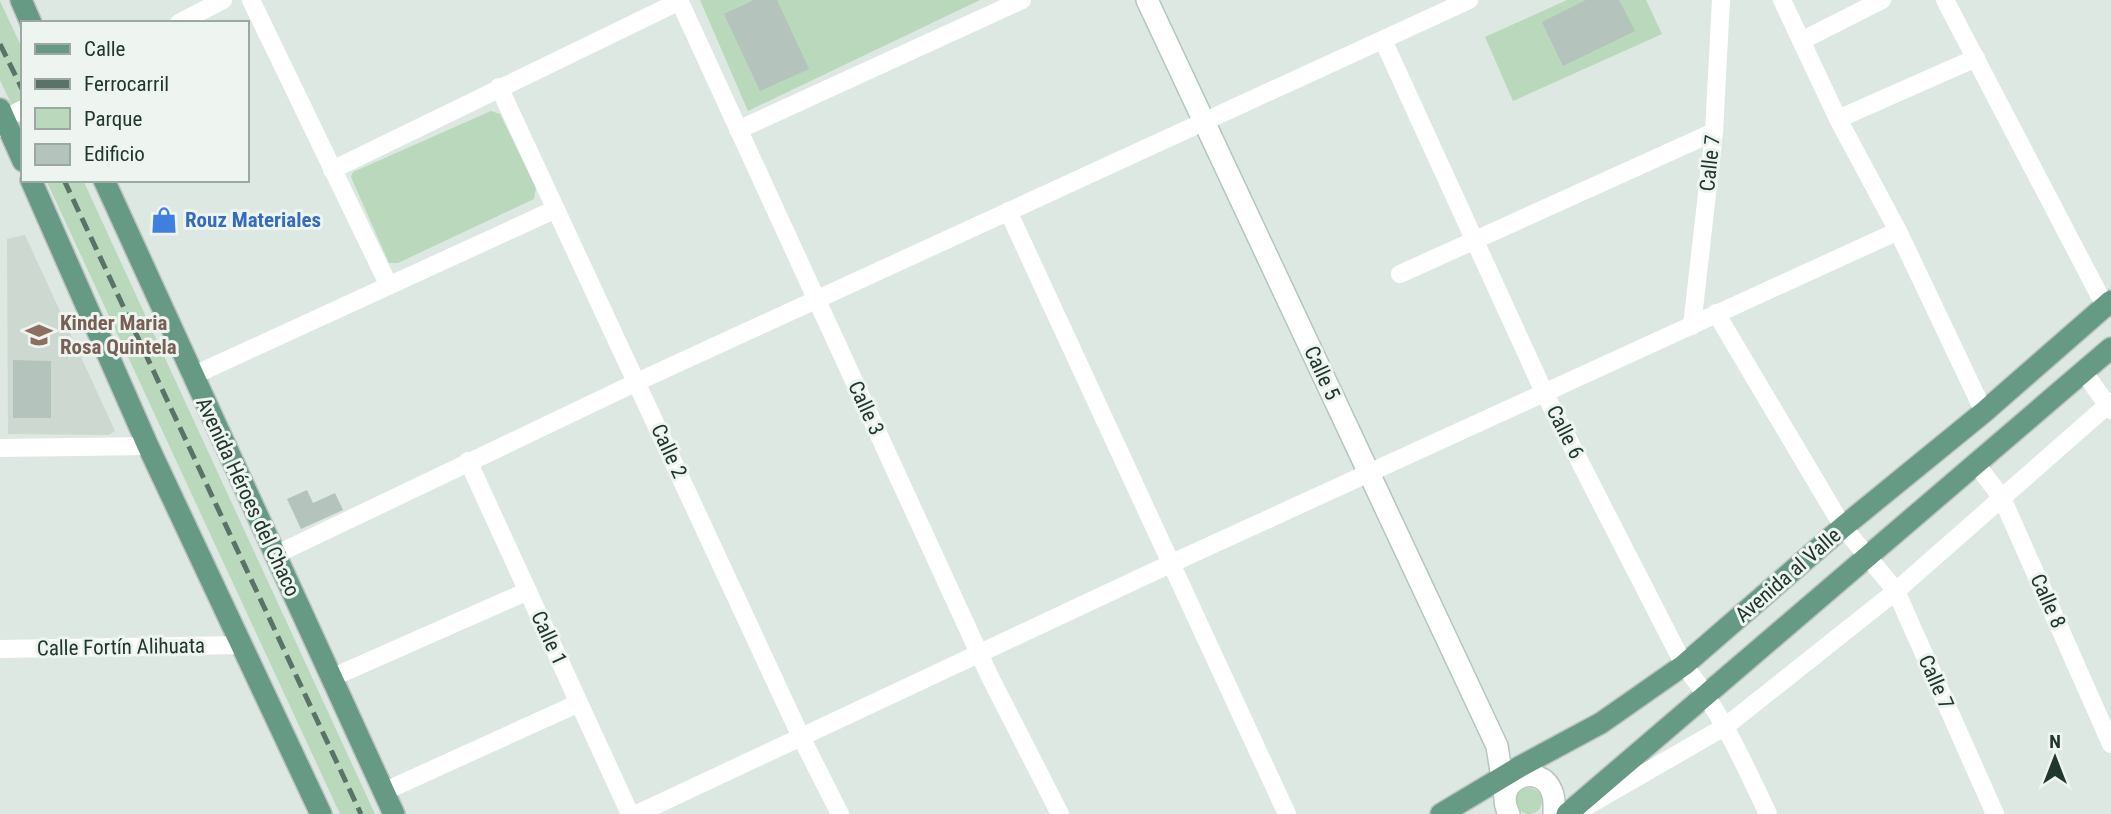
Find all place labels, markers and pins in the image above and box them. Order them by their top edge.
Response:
shop icon: Rouz Materiales [149,205,179,235]
place label: Rouz Materiales [185,208,321,232]
place label: Kinder Maria Rosa Quintela [60,311,177,359]
school or university icon: Kinder Maria Rosa Quintela [24,320,54,350]

